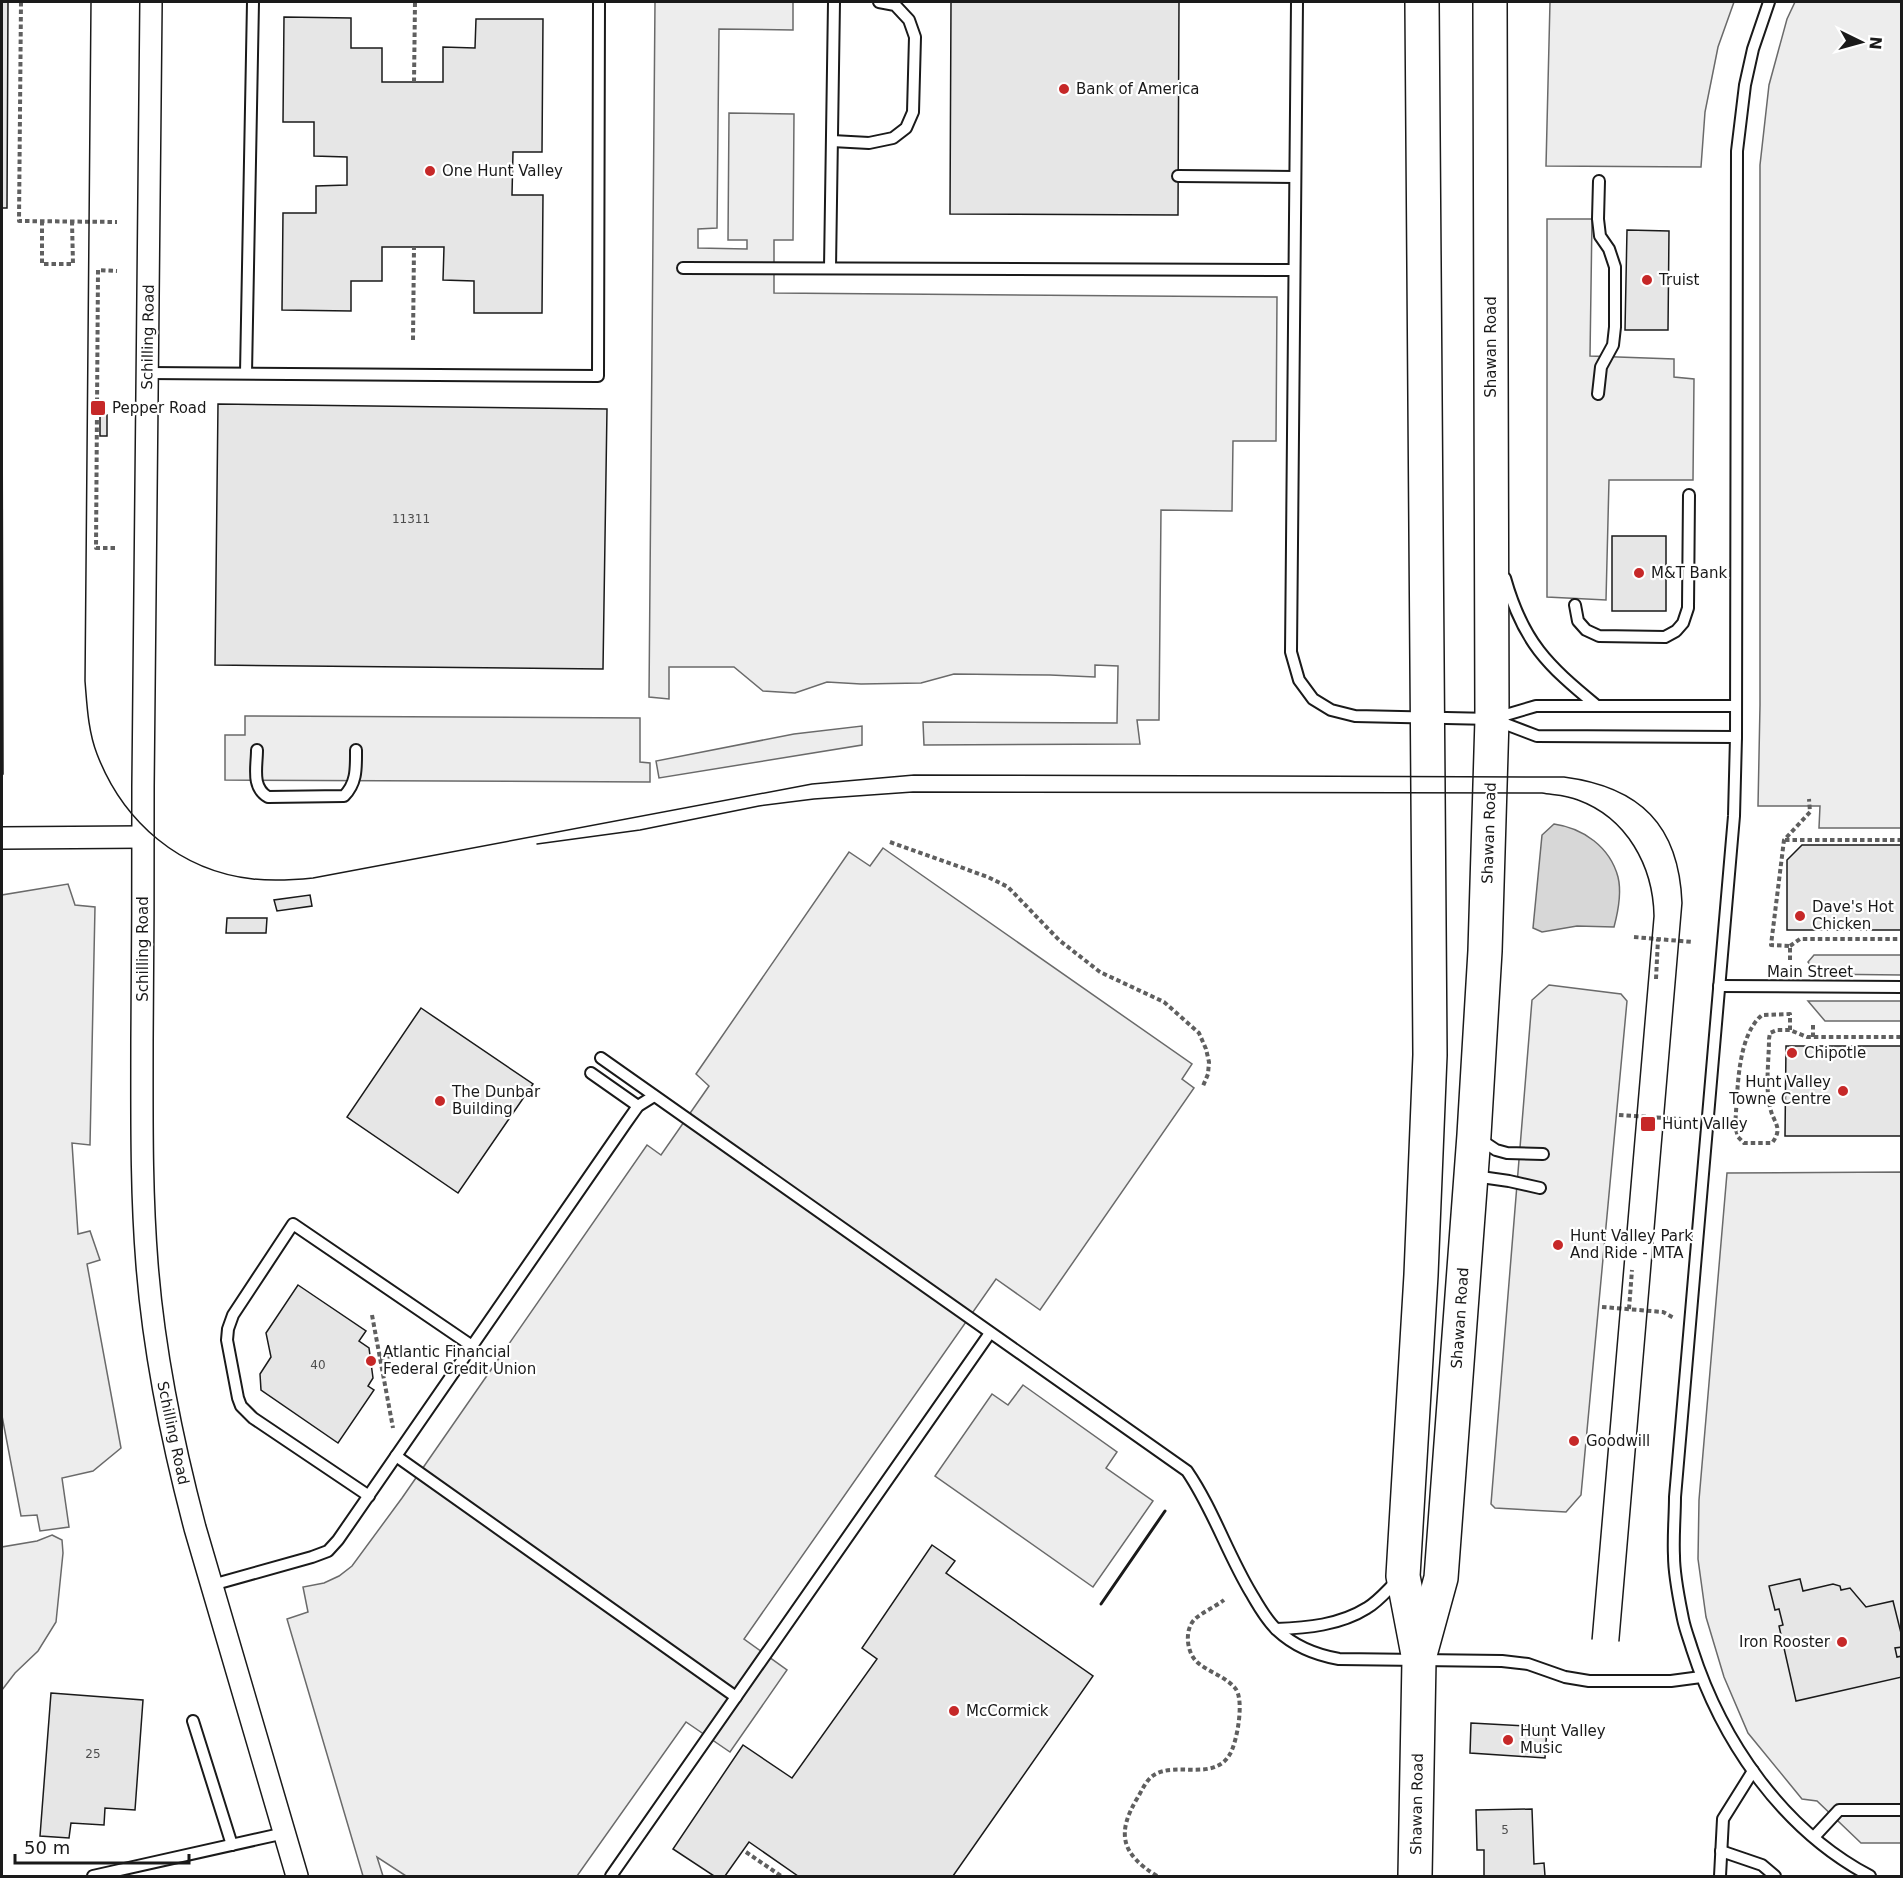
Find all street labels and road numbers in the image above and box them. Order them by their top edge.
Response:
street label: Schilling Road [138,284,158,390]
street label: Shawan Road [1482,296,1500,398]
street label: Shawan Road [1478,782,1500,884]
street label: Schilling Road [134,896,152,1002]
street label: Main Street [1767,963,1853,981]
street label: Shawan Road [1447,1267,1473,1369]
street label: Schilling Road [153,1380,193,1486]
street label: Shawan Road [1407,1753,1427,1855]

